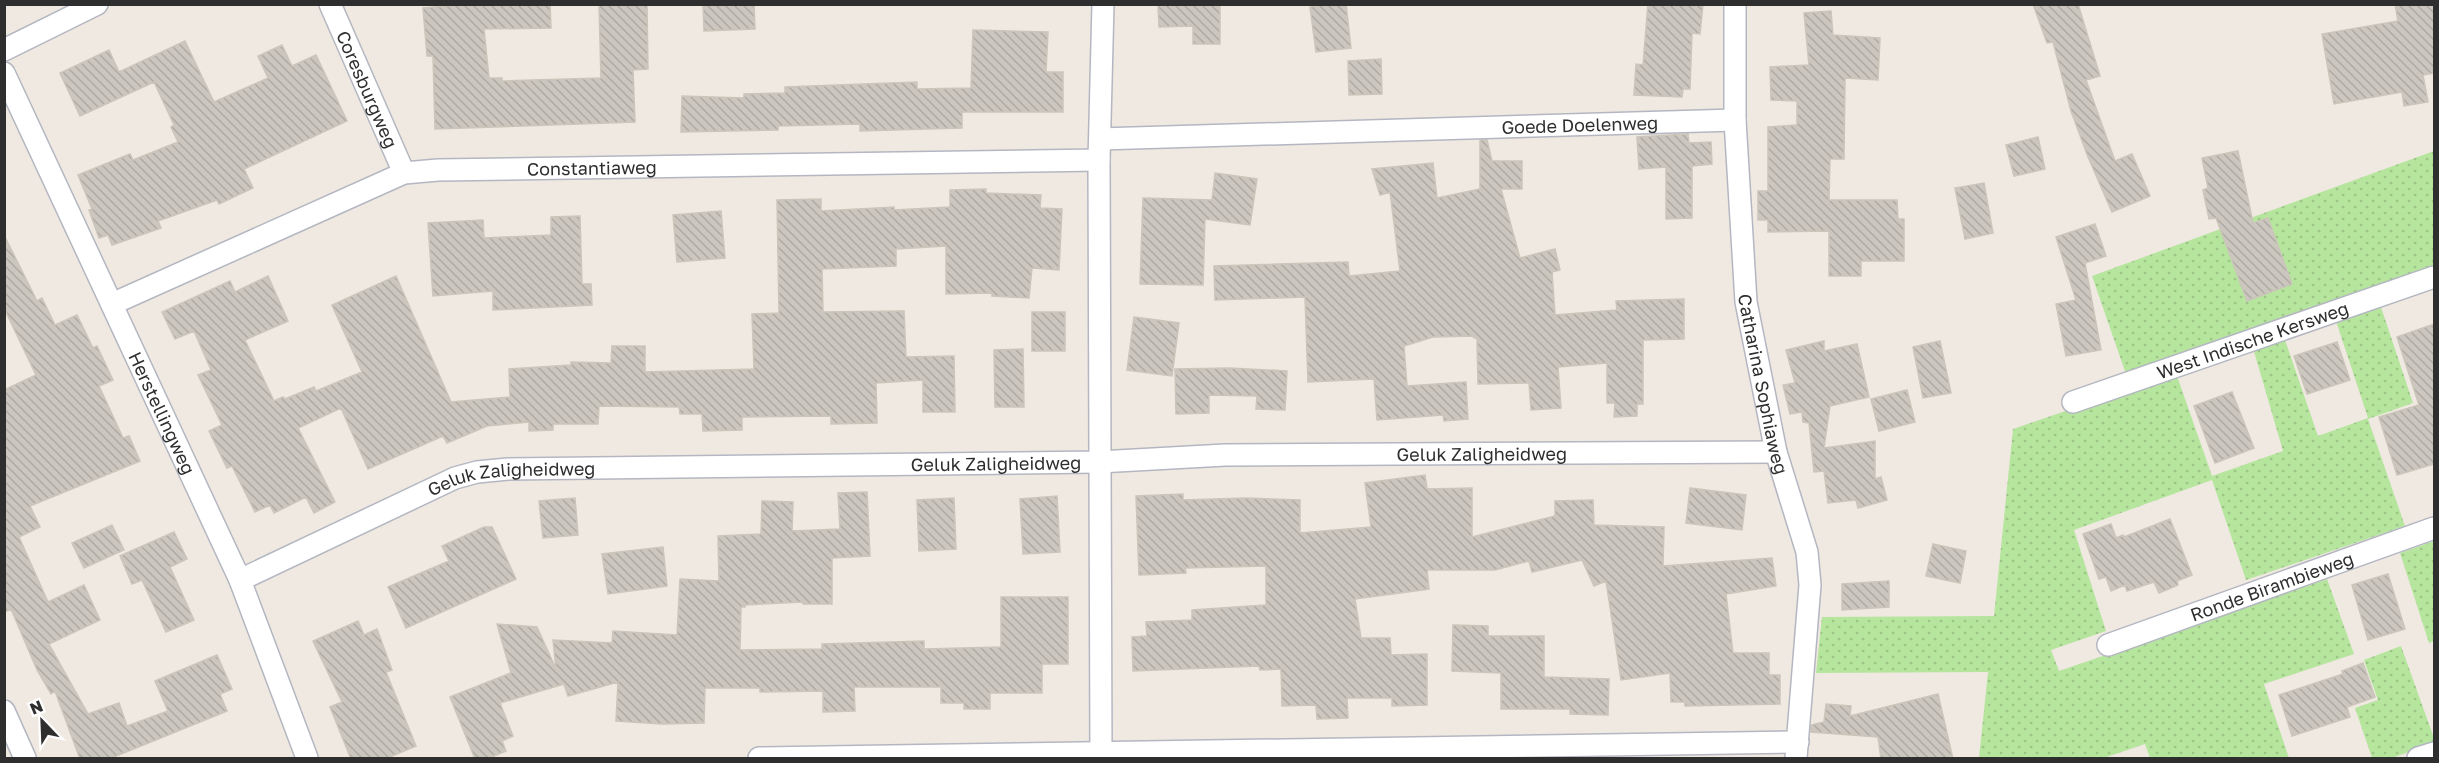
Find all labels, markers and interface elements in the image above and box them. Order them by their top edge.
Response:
street label: Coresburgweg [332,27,403,151]
street label: Goede Doelenweg [1501,111,1658,138]
street label: Constantiaweg [527,156,657,180]
street label: Catharina Sophiaweg [1735,293,1793,477]
street label: West Indische Kersweg [2154,297,2351,383]
street label: Herstellingweg [124,348,200,478]
street label: Geluk Zaligheidweg [1397,442,1567,465]
street label: Geluk Zaligheidweg [911,451,1081,475]
street label: Geluk Zaligheidweg [424,457,595,500]
street label: Ronde Birambieweg [2187,547,2356,626]
north arrow [12,691,72,751]
text: N [27,696,46,719]

